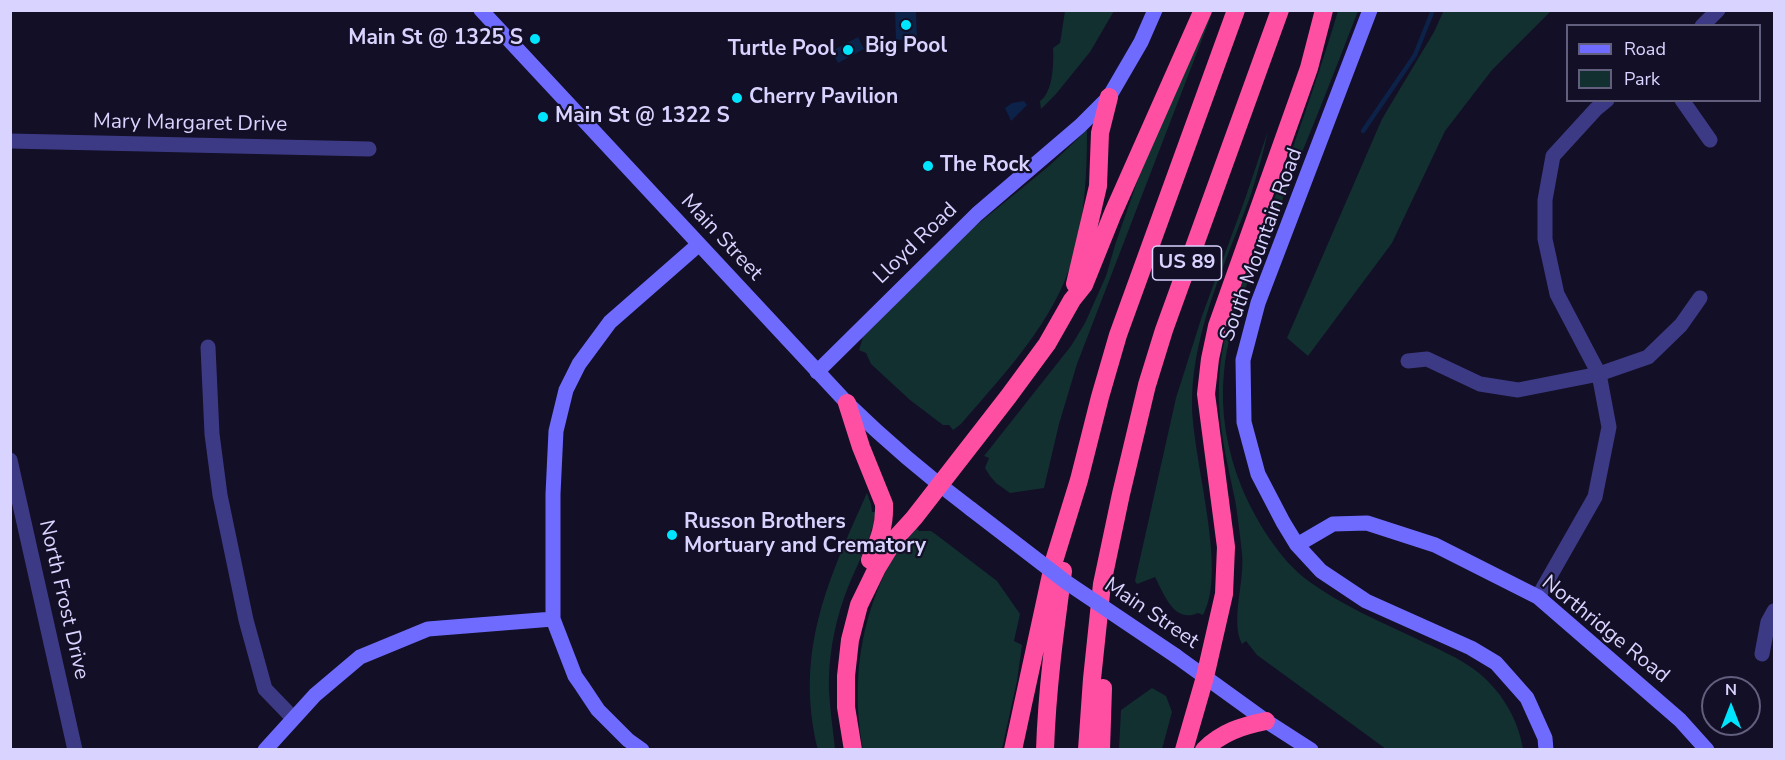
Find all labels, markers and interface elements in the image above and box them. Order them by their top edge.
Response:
marker: Big Pool [899,18,913,32]
legend [1566,24,1761,102]
place label: Main St @ 1325 S [348,26,523,52]
marker: Main St @ 1325 S [528,32,542,46]
place label: Big Pool [865,34,947,60]
place label: Turtle Pool [728,37,836,63]
text: Road [1624,37,1666,61]
marker: Turtle Pool [841,43,855,57]
text: Park [1624,67,1660,91]
place label: Cherry Pavilion [749,85,898,111]
marker: Cherry Pavilion [730,91,744,105]
place label: Main St @ 1322 S [555,104,730,130]
street label: Mary Margaret Drive [93,110,287,138]
marker: Main St @ 1322 S [536,110,550,124]
street label: South Mountain Road [1215,145,1309,345]
place label: The Rock [940,153,1030,179]
marker: The Rock [921,159,935,173]
street label: Main Street [675,190,767,286]
street label: Lloyd Road [869,198,963,290]
road number: US 89 [1152,246,1222,280]
place label: Russon Brothers Mortuary and Crematory [684,510,926,560]
street label: North Frost Drive [32,518,94,682]
marker: Russon Brothers Mortuary and Crematory [665,528,679,542]
street label: Northridge Road [1536,571,1674,689]
street label: Main Street [1099,573,1203,655]
north arrow [1701,676,1761,736]
text: N [1725,679,1737,701]

